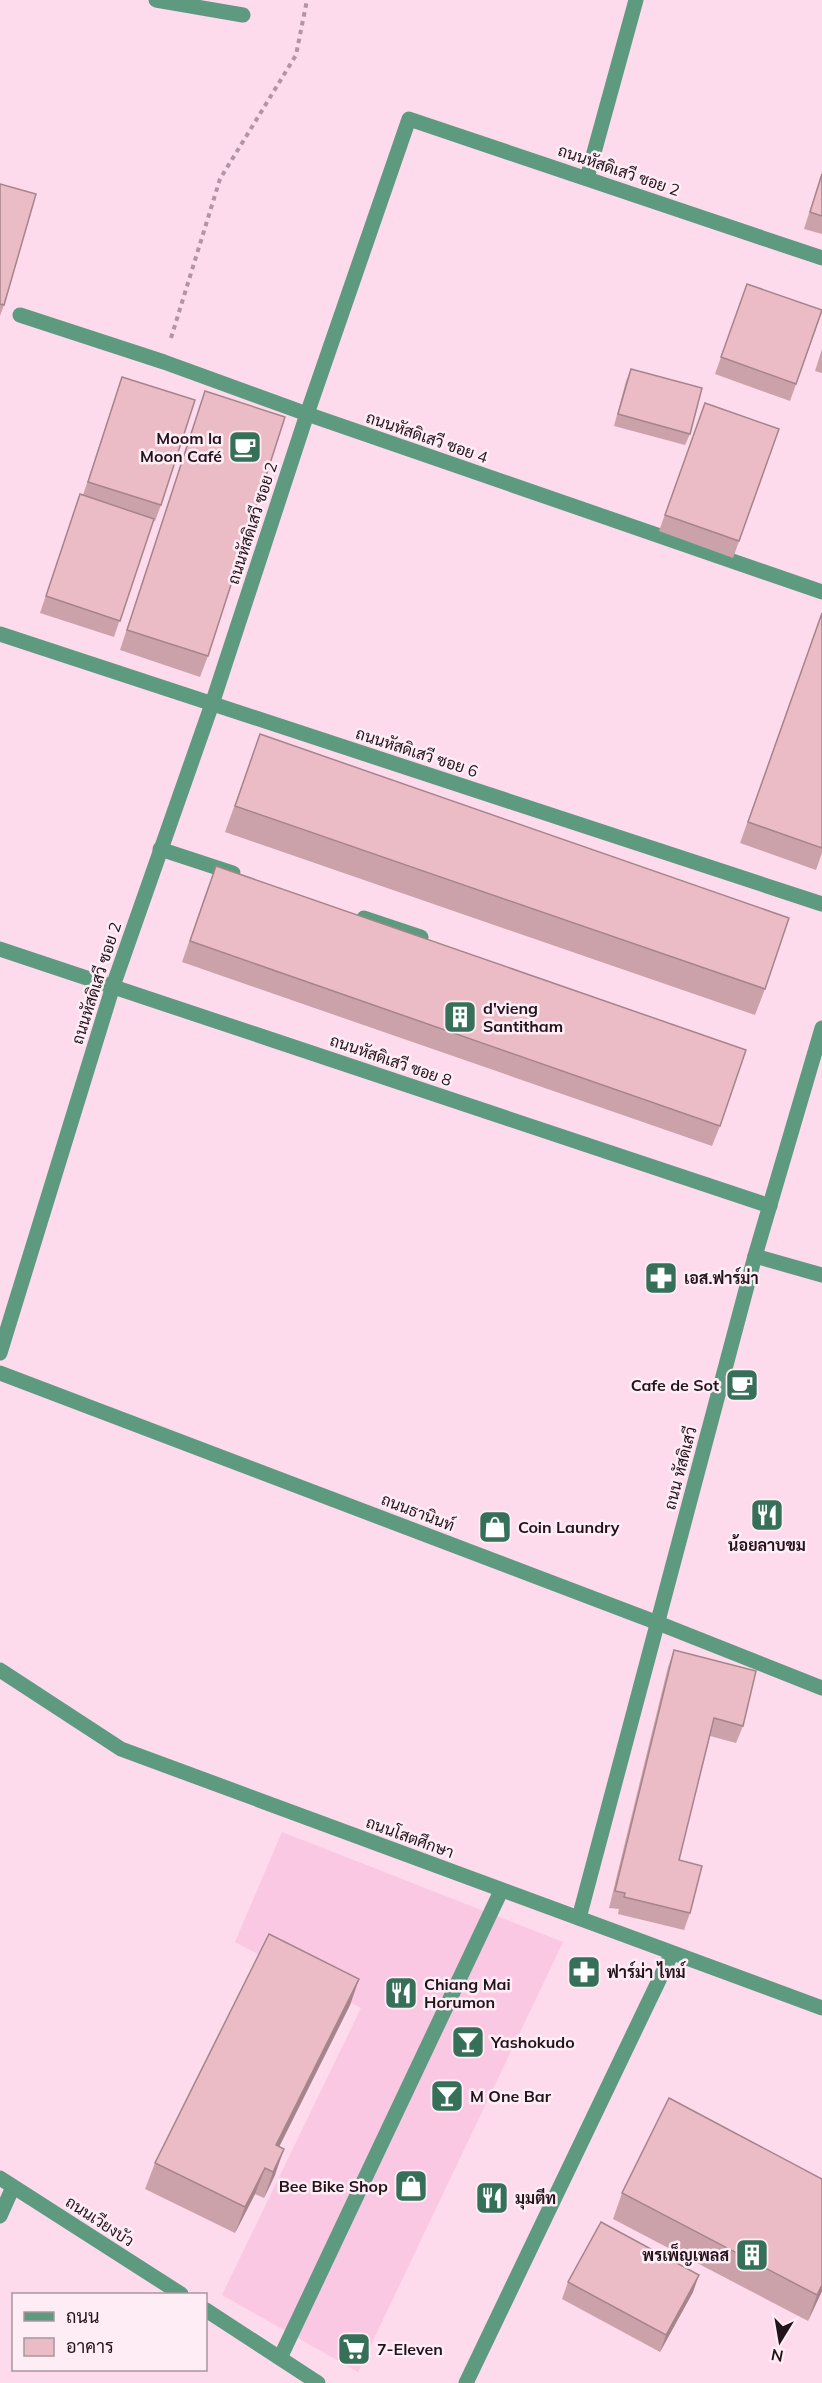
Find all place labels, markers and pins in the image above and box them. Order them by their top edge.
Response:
place label: Moom la Moon Café [140,428,222,466]
cafe icon: Moom la Moon Café [227,429,263,465]
place label: d'vieng Santitham [483,998,563,1036]
building icon: d'vieng Santitham [442,999,478,1035]
pharmacy icon: เอส.ฟาร์ม่า [643,1260,679,1296]
place label: เอส.ฟาร์ม่า [684,1267,759,1288]
cafe icon: Cafe de Sot [724,1367,760,1403]
place label: Cafe de Sot [631,1375,719,1395]
restaurant icon: น้อยลาบขม [749,1497,785,1533]
shop icon: Coin Laundry [477,1509,513,1545]
place label: Coin Laundry [518,1517,620,1537]
place label: น้อยลาบขม [728,1534,806,1555]
pharmacy icon: ฟาร์ม่า ไทม์ [566,1954,602,1990]
place label: ฟาร์ม่า ไทม์ [607,1961,687,1982]
place label: Chiang Mai Horumon [424,1974,511,2012]
restaurant icon: Chiang Mai Horumon [383,1975,419,2011]
bar icon: Yashokudo [450,2024,486,2060]
place label: Yashokudo [490,2032,575,2052]
bar icon: M One Bar [429,2078,465,2114]
place label: M One Bar [470,2086,552,2106]
shop icon: Bee Bike Shop [393,2168,429,2204]
place label: Bee Bike Shop [279,2176,388,2196]
restaurant icon: มุมตีท [474,2180,510,2216]
place label: มุมตีท [515,2188,556,2210]
building icon: พรเพ็ญเพลส [734,2237,770,2273]
place label: พรเพ็ญเพลส [642,2242,729,2266]
supermarket icon: 7-Eleven [336,2331,372,2367]
place label: 7-Eleven [377,2339,443,2359]

